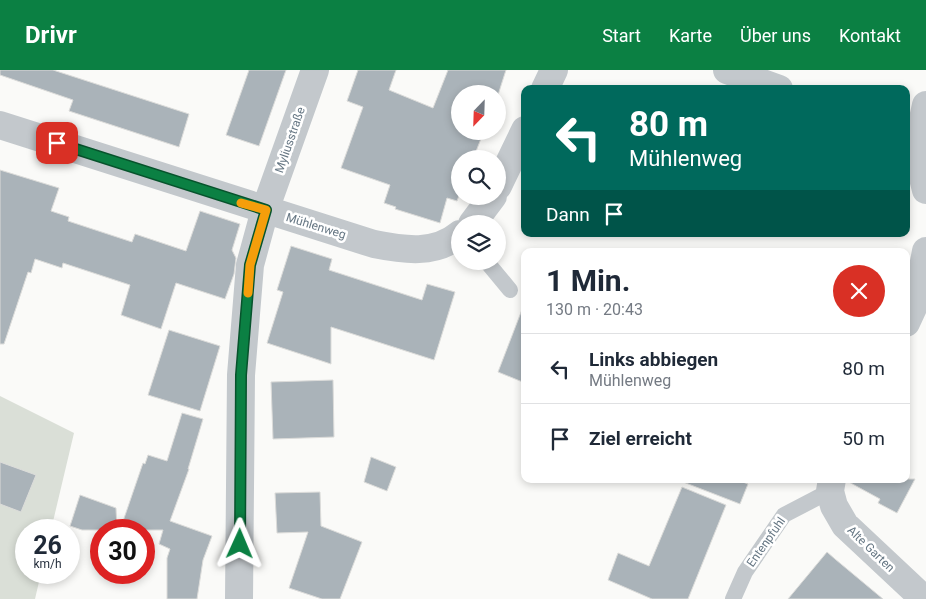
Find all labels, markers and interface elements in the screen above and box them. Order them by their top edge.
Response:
text: Drivr [25,21,77,49]
text: Start [602,25,641,46]
text: Karte [669,25,712,46]
text: Über uns [740,25,811,46]
text: Kontakt [839,25,901,46]
north arrow [451,85,506,140]
map controls [451,85,506,270]
text: 80 m [629,104,708,145]
street label: Myliusstraße [272,105,308,175]
icon: left [546,105,611,170]
pin [36,122,78,164]
icon: arrive [43,129,71,157]
text: Mühlenweg [629,146,742,171]
button: search [451,150,506,205]
icon: arrive [600,200,628,228]
text: Dann [546,203,590,226]
street label: Mühlenweg [284,210,348,242]
button: layers [451,215,506,270]
text: 1 Min. [546,263,630,298]
button: close [833,265,885,317]
text: 130 m · 20:43 [546,300,643,319]
text: Links abbiegen [589,348,718,371]
icon: left [546,355,574,383]
text: 80 m [842,357,885,380]
text: Mühlenweg [589,371,671,390]
icon: arrive [546,425,574,453]
text: Ziel erreicht [589,427,692,450]
text: 50 m [842,427,885,450]
street label: Entenpfuhl [744,514,788,570]
position arrow [213,517,265,569]
speed limit sign: 30 [90,519,155,584]
street label: Alte Garten [845,523,897,575]
text: 26 [33,531,62,560]
text: km/h [33,557,62,571]

